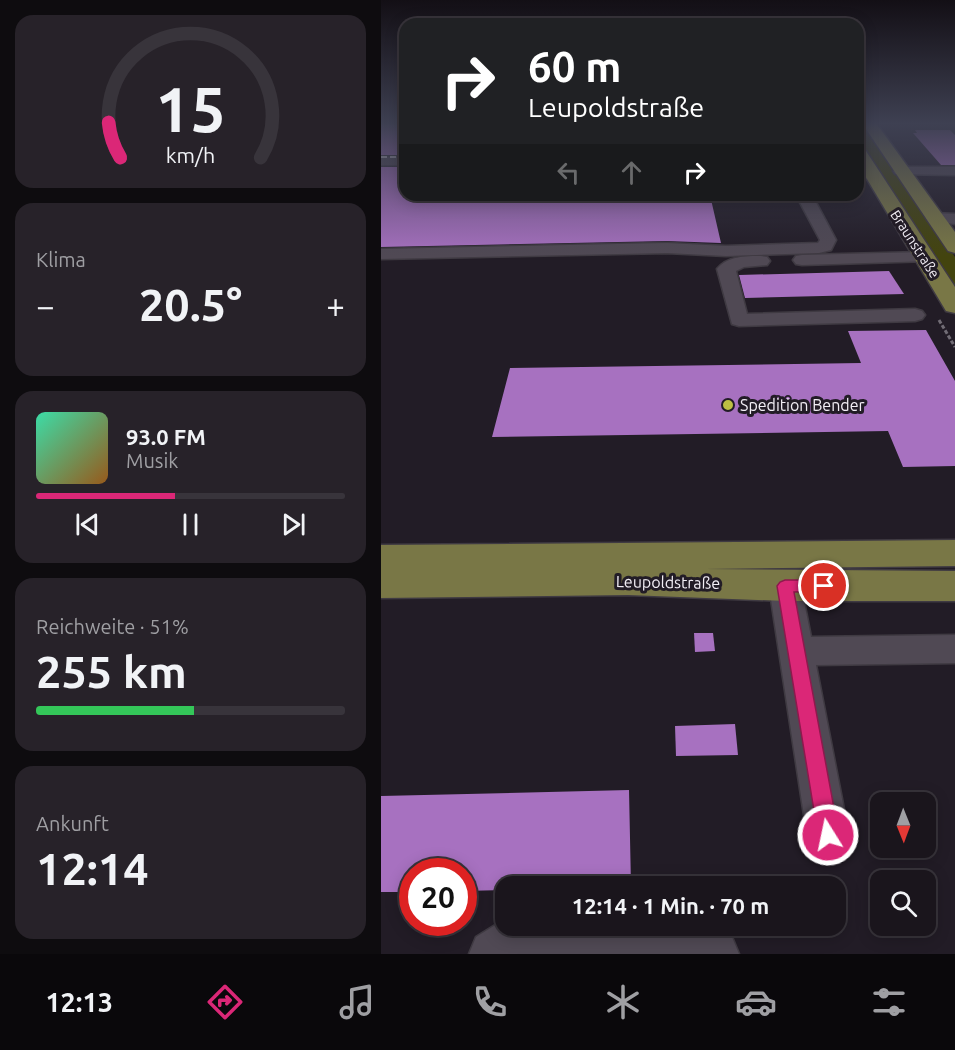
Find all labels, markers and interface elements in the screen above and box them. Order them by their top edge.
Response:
icon: right [429,42,507,120]
text: 60 m [528,43,622,90]
text: 15 [155,75,226,145]
text: Leupoldstraße [528,92,704,122]
text: km/h [166,144,215,168]
icon: left [552,156,585,189]
icon: ahead [615,156,648,189]
icon: right [678,156,711,189]
street label: Braunstraße [887,207,943,281]
text: Klima [36,248,86,271]
text: 20.5° [139,279,242,330]
text: − [36,287,55,324]
text: + [326,287,345,324]
place label: Spedition Bender [740,396,865,414]
marker: Spedition Bender [721,398,735,412]
text: 93.0 FM [126,424,206,449]
text: Musik [126,449,178,472]
icon: previous [71,508,104,541]
icon: pause [174,508,207,541]
icon: next [277,508,310,541]
pin [798,560,849,611]
icon: arrive [807,569,840,602]
street label: Leupoldstraße [616,572,720,592]
text: Reichweite · 51% [36,615,189,638]
text: 255 km [36,646,187,697]
north arrow [870,792,936,858]
map controls [870,792,936,936]
position arrow [796,803,860,867]
text: Ankunft [36,812,109,835]
text: 12:14 [36,843,149,894]
speed limit sign: 20 [399,858,477,936]
button: search [870,870,936,936]
text: 12:14 · 1 Min. · 70 m [572,893,769,918]
icon: directions [204,981,246,1023]
icon: music [336,981,378,1023]
icon: phone [469,981,511,1023]
icon: climate [602,981,644,1023]
icon: car [735,981,777,1023]
icon: filters [868,981,910,1023]
text: 12:13 [45,987,113,1017]

